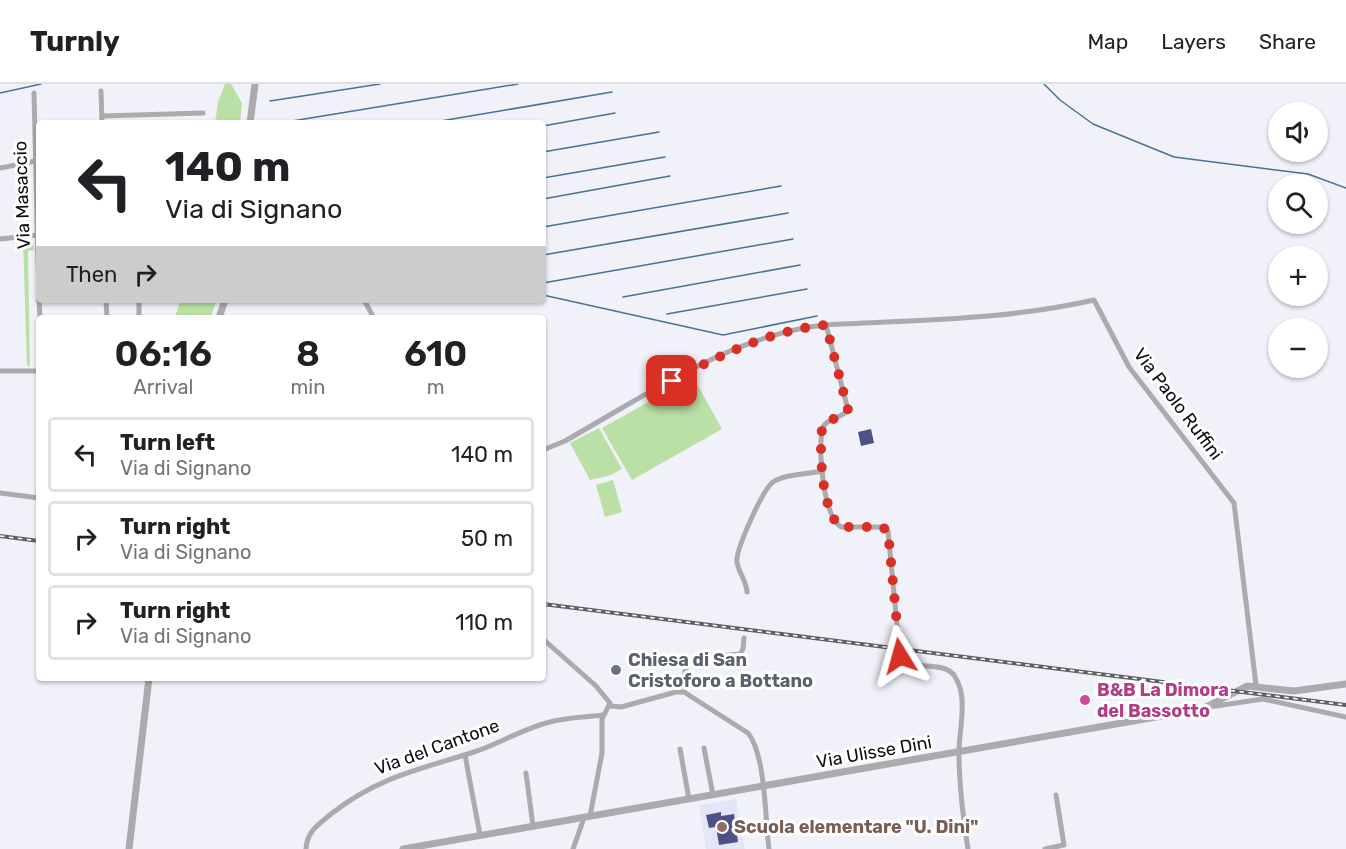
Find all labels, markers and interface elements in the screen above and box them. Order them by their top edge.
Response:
text: Turnly [30,25,120,58]
text: Map [1087,29,1128,54]
text: Layers [1161,29,1226,54]
text: Share [1259,29,1316,54]
map controls [1268,102,1328,378]
button: sound [1268,102,1328,162]
street label: Via Masaccio [9,140,35,250]
text: 140 m [165,142,291,192]
icon: left [66,144,144,222]
button: search [1268,174,1328,234]
text: Via di Signano [165,193,342,225]
button: + [1268,246,1328,306]
icon: right [129,258,162,291]
text: Then [66,261,117,288]
button: − [1268,318,1328,378]
text: 06:16 [115,332,212,375]
text: 8 [296,332,320,375]
text: 610 [404,332,467,375]
street label: Via Paolo Ruffini [1129,344,1227,464]
pin [646,355,697,406]
icon: arrive [655,364,688,397]
text: Arrival [133,375,193,399]
text: min [291,375,325,399]
text: m [427,375,445,399]
text: Turn left [120,429,215,456]
icon: left [69,438,102,471]
text: 140 m [451,441,513,468]
text: Via di Signano [120,456,251,480]
text: Turn right [120,513,230,540]
icon: right [69,522,102,555]
text: 50 m [461,525,513,552]
text: Via di Signano [120,540,251,564]
text: Turn right [120,597,230,624]
icon: right [69,606,102,639]
text: 110 m [455,609,513,636]
text: Via di Signano [120,624,251,648]
position arrow [868,624,932,688]
place label: Chiesa di San Cristoforo a Bottano [628,649,813,692]
marker: Chiesa di San Cristoforo a Bottano [609,663,623,677]
place label: B&B La Dimora del Bassotto [1097,679,1229,722]
marker: B&B La Dimora del Bassotto [1078,693,1092,707]
street label: Via del Cantone [372,714,502,780]
street label: Via Ulisse Dini [815,731,933,773]
place label: Scuola elementare "U. Dini" [734,816,978,838]
marker: Scuola elementare "U. Dini" [715,820,729,834]

